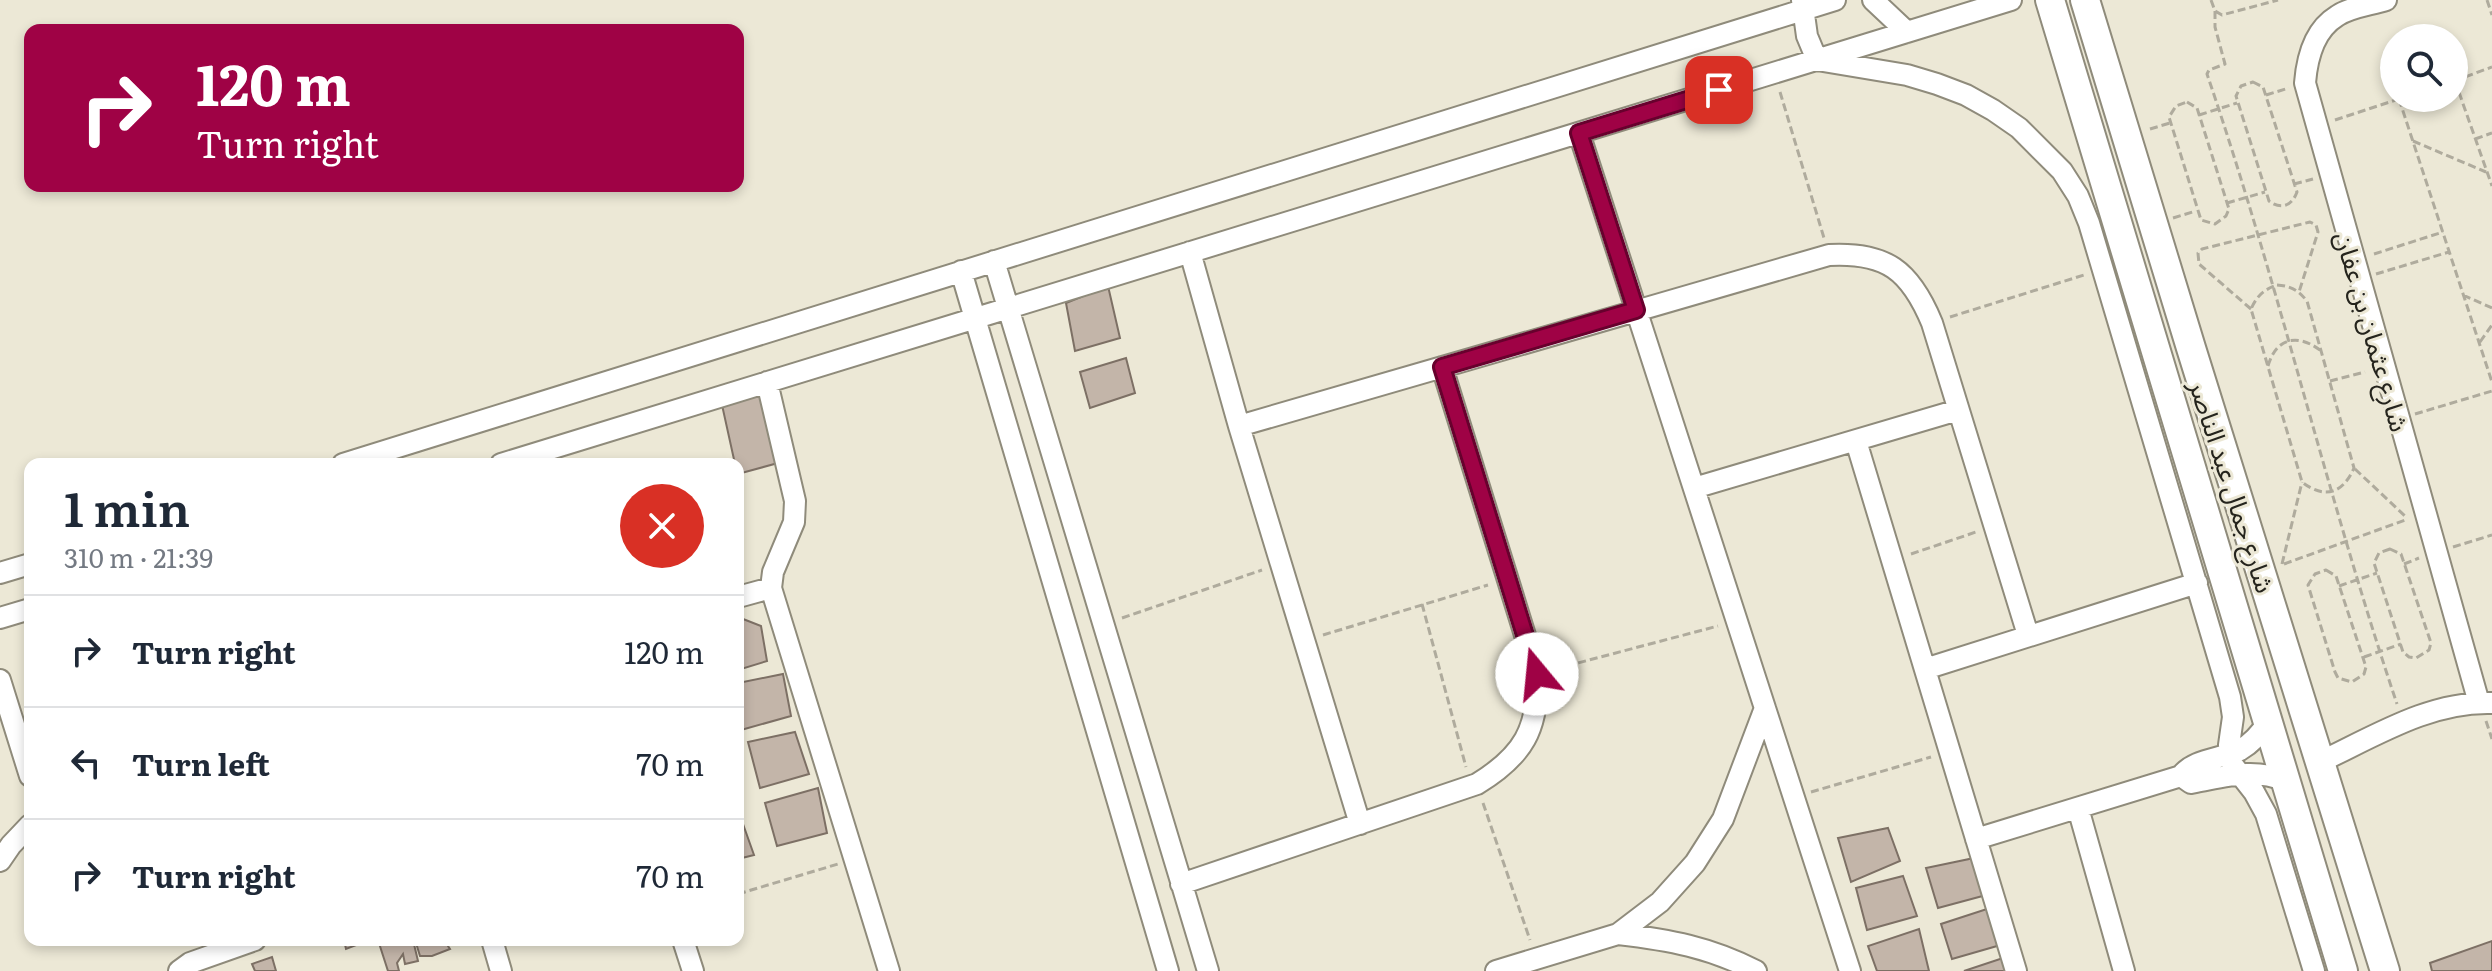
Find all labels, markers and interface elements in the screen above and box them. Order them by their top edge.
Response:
map controls [2380,24,2468,112]
button: search [2380,24,2468,112]
text: 120 m [196,40,351,123]
icon: right [64,56,168,160]
pin [1685,56,1753,124]
icon: arrive [1697,68,1741,112]
text: Turn right [196,116,379,169]
street label: شارع عثمان بن عفان [2325,226,2421,436]
street label: شارع جمال عبد الناصر [2179,374,2287,598]
text: 1 min [64,471,190,542]
button: close [620,484,704,568]
text: 310 m · 21:39 [64,537,213,576]
icon: right [64,629,108,673]
text: Turn right [132,629,296,673]
text: 120 m [624,629,704,673]
position arrow [1495,632,1579,716]
icon: left [64,741,108,785]
text: Turn left [132,741,270,785]
text: 70 m [636,741,704,785]
icon: right [64,853,108,897]
text: Turn right [132,853,296,897]
text: 70 m [636,853,704,897]

